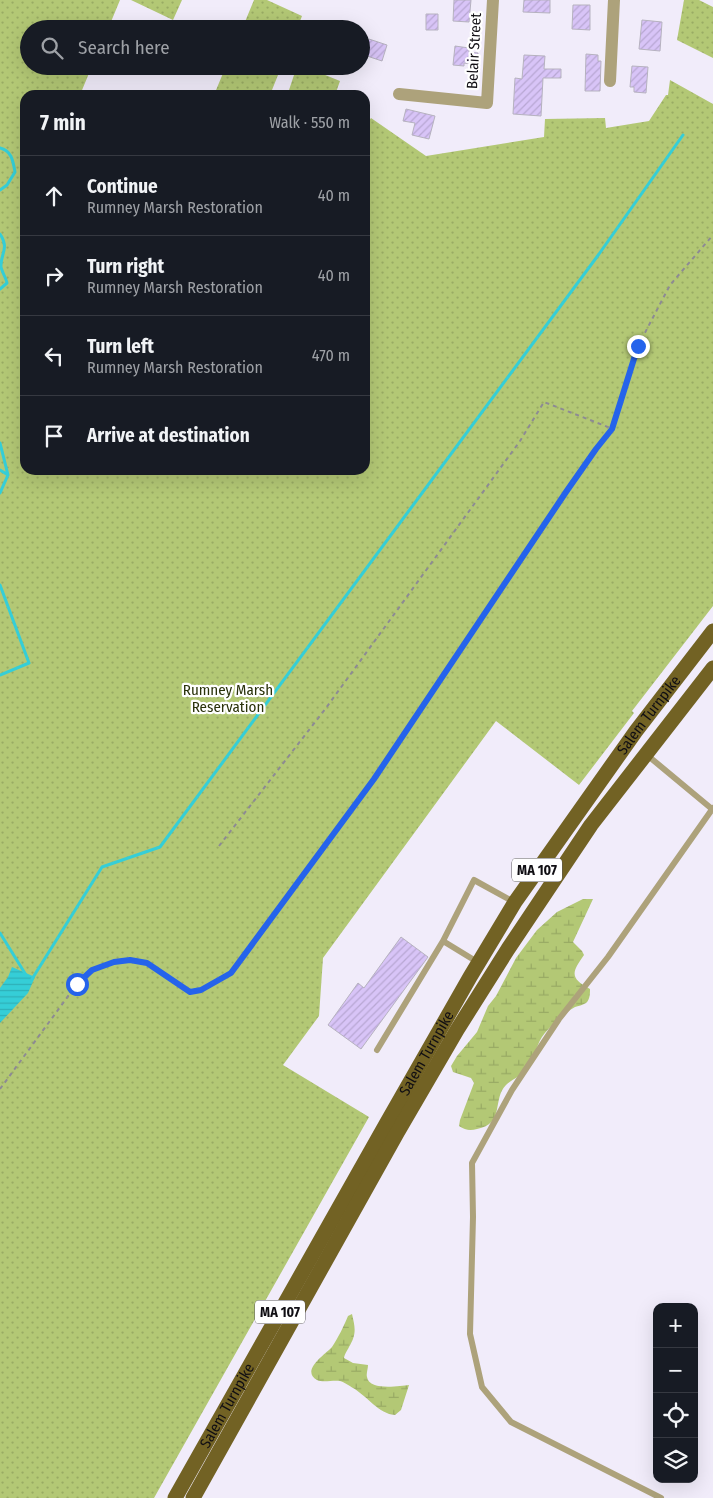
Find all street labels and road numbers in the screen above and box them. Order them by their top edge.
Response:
street label: Belair Street [463,12,485,90]
street label: Salem Turnpike [613,672,684,758]
road number: MA 107 [512,858,562,882]
street label: Salem Turnpike [395,1008,458,1099]
road number: MA 107 [255,1300,305,1324]
street label: Salem Turnpike [196,1360,258,1451]

